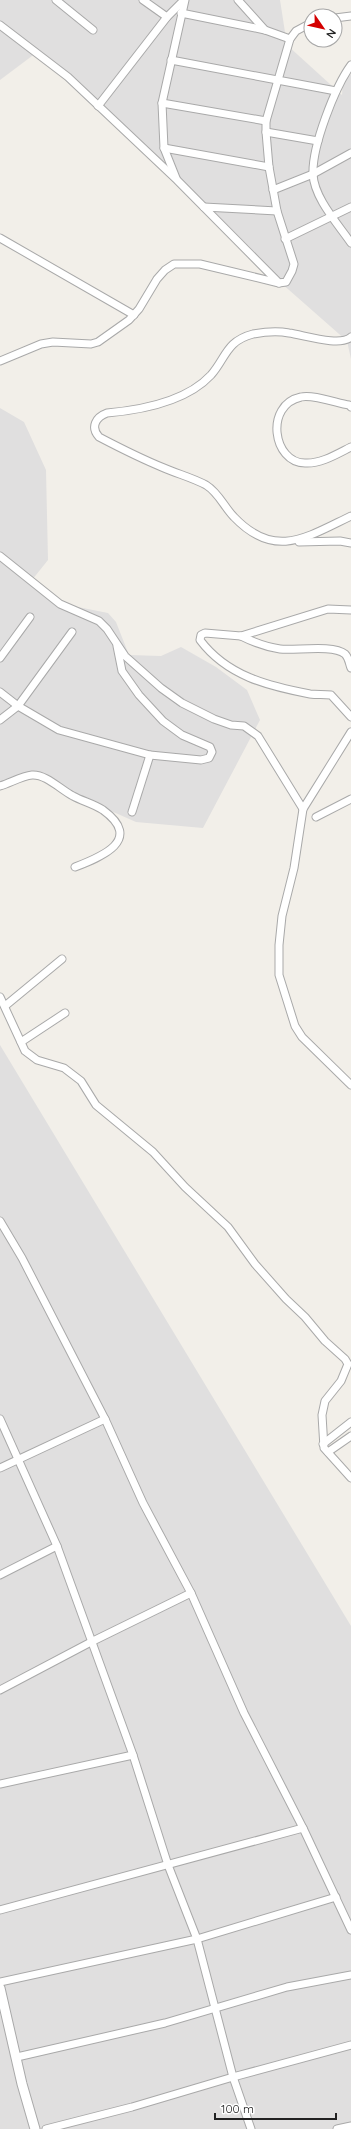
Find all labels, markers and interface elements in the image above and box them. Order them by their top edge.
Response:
north arrow [303,8,343,48]
text: N [323,26,339,41]
scale bar [215,2095,336,2121]
text: 100 m [221,2101,254,2116]

